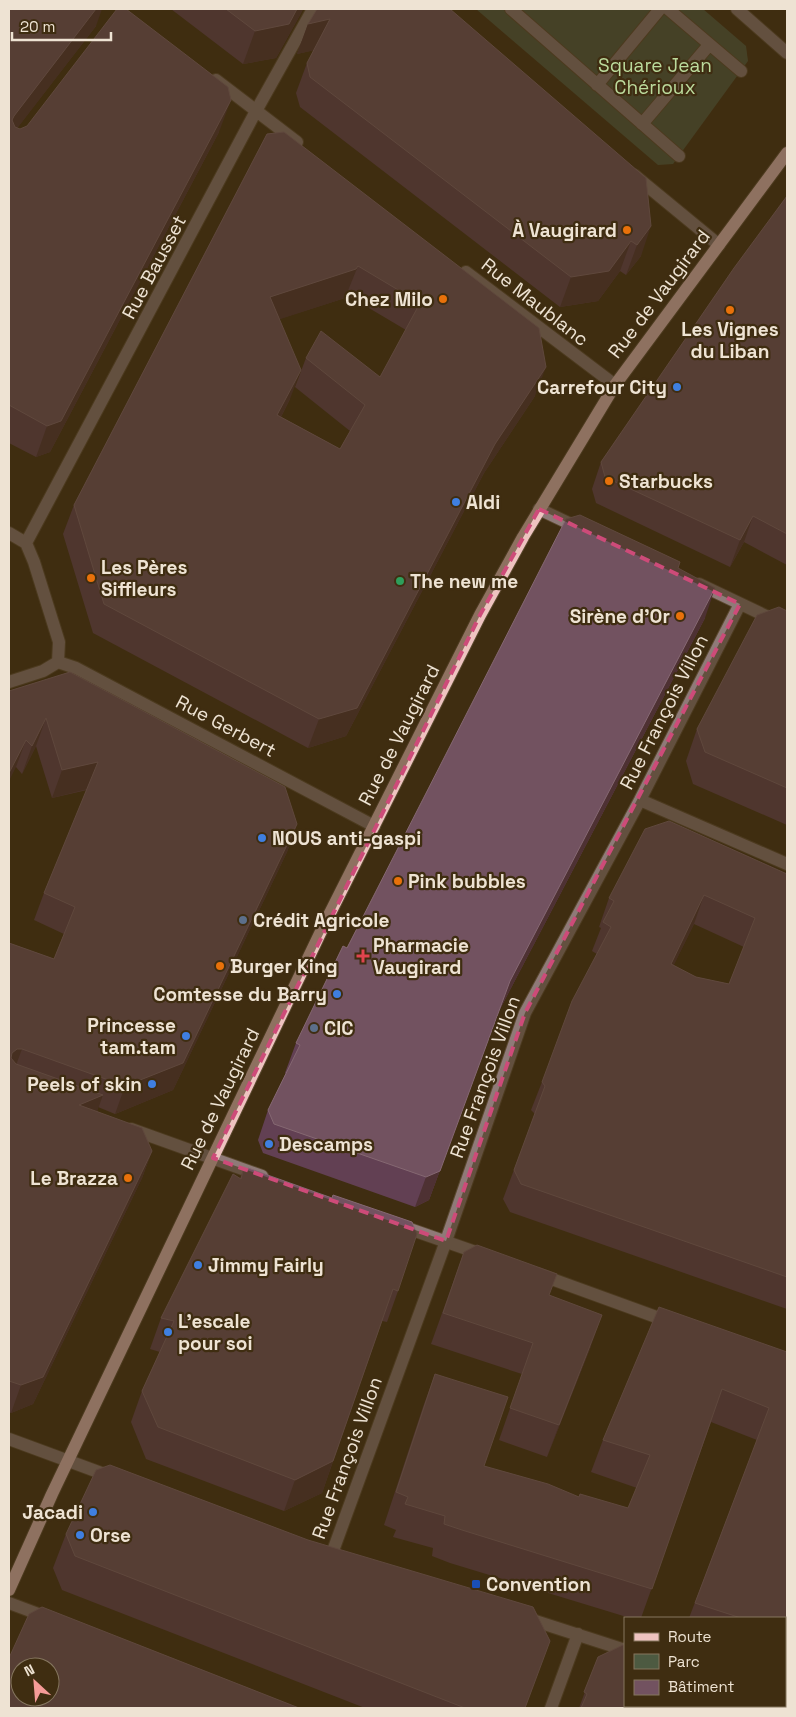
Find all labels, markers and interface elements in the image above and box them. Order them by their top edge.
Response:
scale bar [12,10,111,42]
text: 20 m [20,17,55,36]
park label: Square Jean Chérioux [598,53,712,100]
street label: Rue Bausset [116,211,192,323]
place label: À Vaugirard [512,218,617,243]
marker: À Vaugirard [621,224,633,236]
street label: Rue de Vaugirard [602,225,716,363]
street label: Rue Maublanc [476,252,594,352]
place label: Chez Milo [345,287,433,312]
marker: Chez Milo [437,293,449,305]
marker: Les Vignes du Liban [724,304,736,316]
place label: Les Vignes du Liban [681,317,779,364]
place label: Carrefour City [537,375,667,400]
marker: Carrefour City [671,381,683,393]
place label: Starbucks [619,469,713,494]
marker: Starbucks [603,475,615,487]
place label: Aldi [466,490,500,515]
marker: Aldi [450,496,462,508]
place label: Les Pères Siffleurs [101,555,187,602]
place label: The new me [410,569,518,594]
marker: Les Pères Siffleurs [85,572,97,584]
marker: The new me [394,575,406,587]
place label: Sirène d'Or [570,604,670,629]
marker: Sirène d'Or [674,610,686,622]
street label: Rue François Villon [614,630,714,794]
street label: Rue de Vaugirard [353,660,445,810]
street label: Rue Gerbert [172,689,280,763]
place label: NOUS anti-gaspi [272,826,421,851]
marker: NOUS anti-gaspi [256,832,268,844]
place label: Pink bubbles [408,869,526,894]
marker: Pink bubbles [392,875,404,887]
place label: Crédit Agricole [253,908,389,933]
marker: Crédit Agricole [237,914,249,926]
place label: Pharmacie Vaugirard [373,933,469,980]
marker: Pharmacie Vaugirard [357,950,369,962]
place label: Burger King [230,954,338,979]
marker: Burger King [214,960,226,972]
place label: Comtesse du Barry [153,982,327,1007]
marker: Comtesse du Barry [331,988,343,1000]
street label: Rue François Villon [444,992,526,1162]
place label: Princesse tam.tam [87,1013,176,1060]
place label: CIC [324,1016,354,1041]
marker: CIC [308,1022,320,1034]
street label: Rue de Vaugirard [175,1024,265,1174]
marker: Princesse tam.tam [180,1030,192,1042]
place label: Peels of skin [27,1072,142,1097]
marker: Peels of skin [146,1078,158,1090]
place label: Descamps [279,1132,373,1157]
marker: Descamps [263,1138,275,1150]
place label: Le Brazza [30,1166,118,1191]
marker: Le Brazza [122,1172,134,1184]
place label: Jimmy Fairly [208,1253,324,1278]
marker: Jimmy Fairly [192,1259,204,1271]
place label: L'escale pour soi [178,1309,252,1356]
marker: L'escale pour soi [162,1326,174,1338]
street label: Rue François Villon [306,1373,388,1543]
place label: Jacadi [22,1500,83,1525]
marker: Jacadi [87,1506,99,1518]
place label: Orse [90,1523,131,1548]
marker: Orse [74,1529,86,1541]
place label: Convention [486,1572,591,1597]
marker: Convention [470,1578,482,1590]
legend [624,1617,786,1707]
text: Route [668,1627,712,1646]
text: Parc [668,1652,700,1671]
north arrow [10,1657,60,1707]
text: N [21,1660,37,1680]
text: Bâtiment [668,1677,734,1696]

